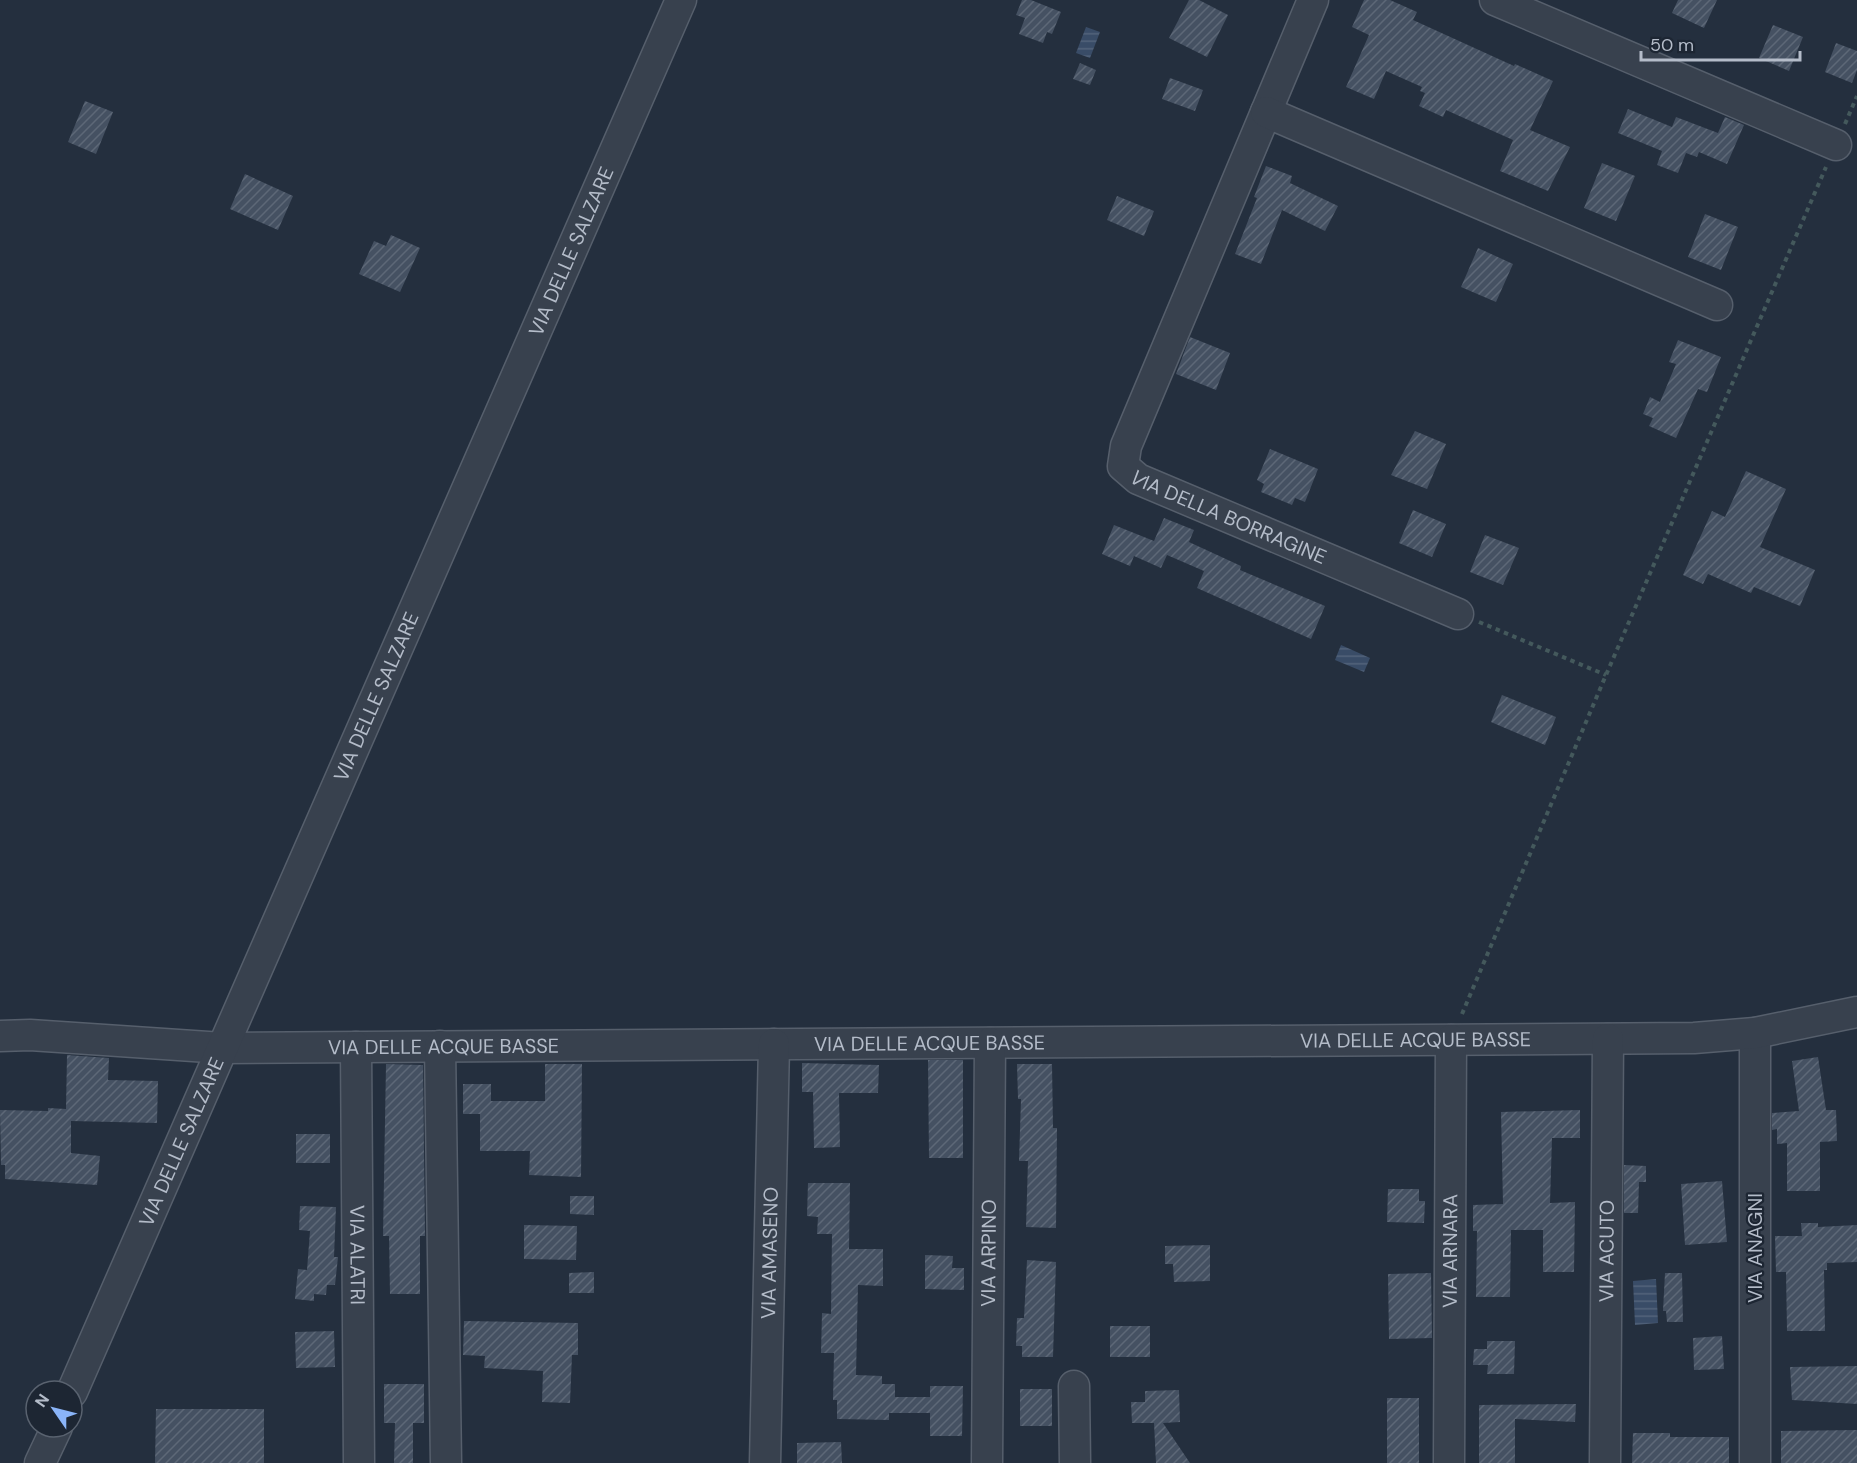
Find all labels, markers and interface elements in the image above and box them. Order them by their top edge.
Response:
scale bar [1641,24,1800,62]
text: 50 m [1650,33,1694,57]
street label: VIA DELLE SALZARE [523,163,619,340]
street label: VIA DELLA BORRAGINE [1124,465,1331,570]
street label: VIA DELLE SALZARE [328,608,425,785]
street label: VIA DELLE ACQUE BASSE [1300,1026,1531,1054]
street label: VIA DELLE ACQUE BASSE [814,1029,1045,1057]
street label: VIA DELLE ACQUE BASSE [328,1033,559,1060]
street label: VIA DELLE SALZARE [133,1053,230,1231]
street label: VIA AMASENO [755,1187,784,1319]
street label: VIA ANAGNI [1742,1193,1768,1303]
street label: VIA ARNARA [1437,1194,1463,1308]
street label: VIA ARPINO [975,1199,1002,1307]
street label: VIA ACUTO [1593,1200,1620,1302]
street label: VIA ALATRI [344,1205,371,1305]
north arrow [24,1379,84,1439]
text: N [30,1390,54,1411]

